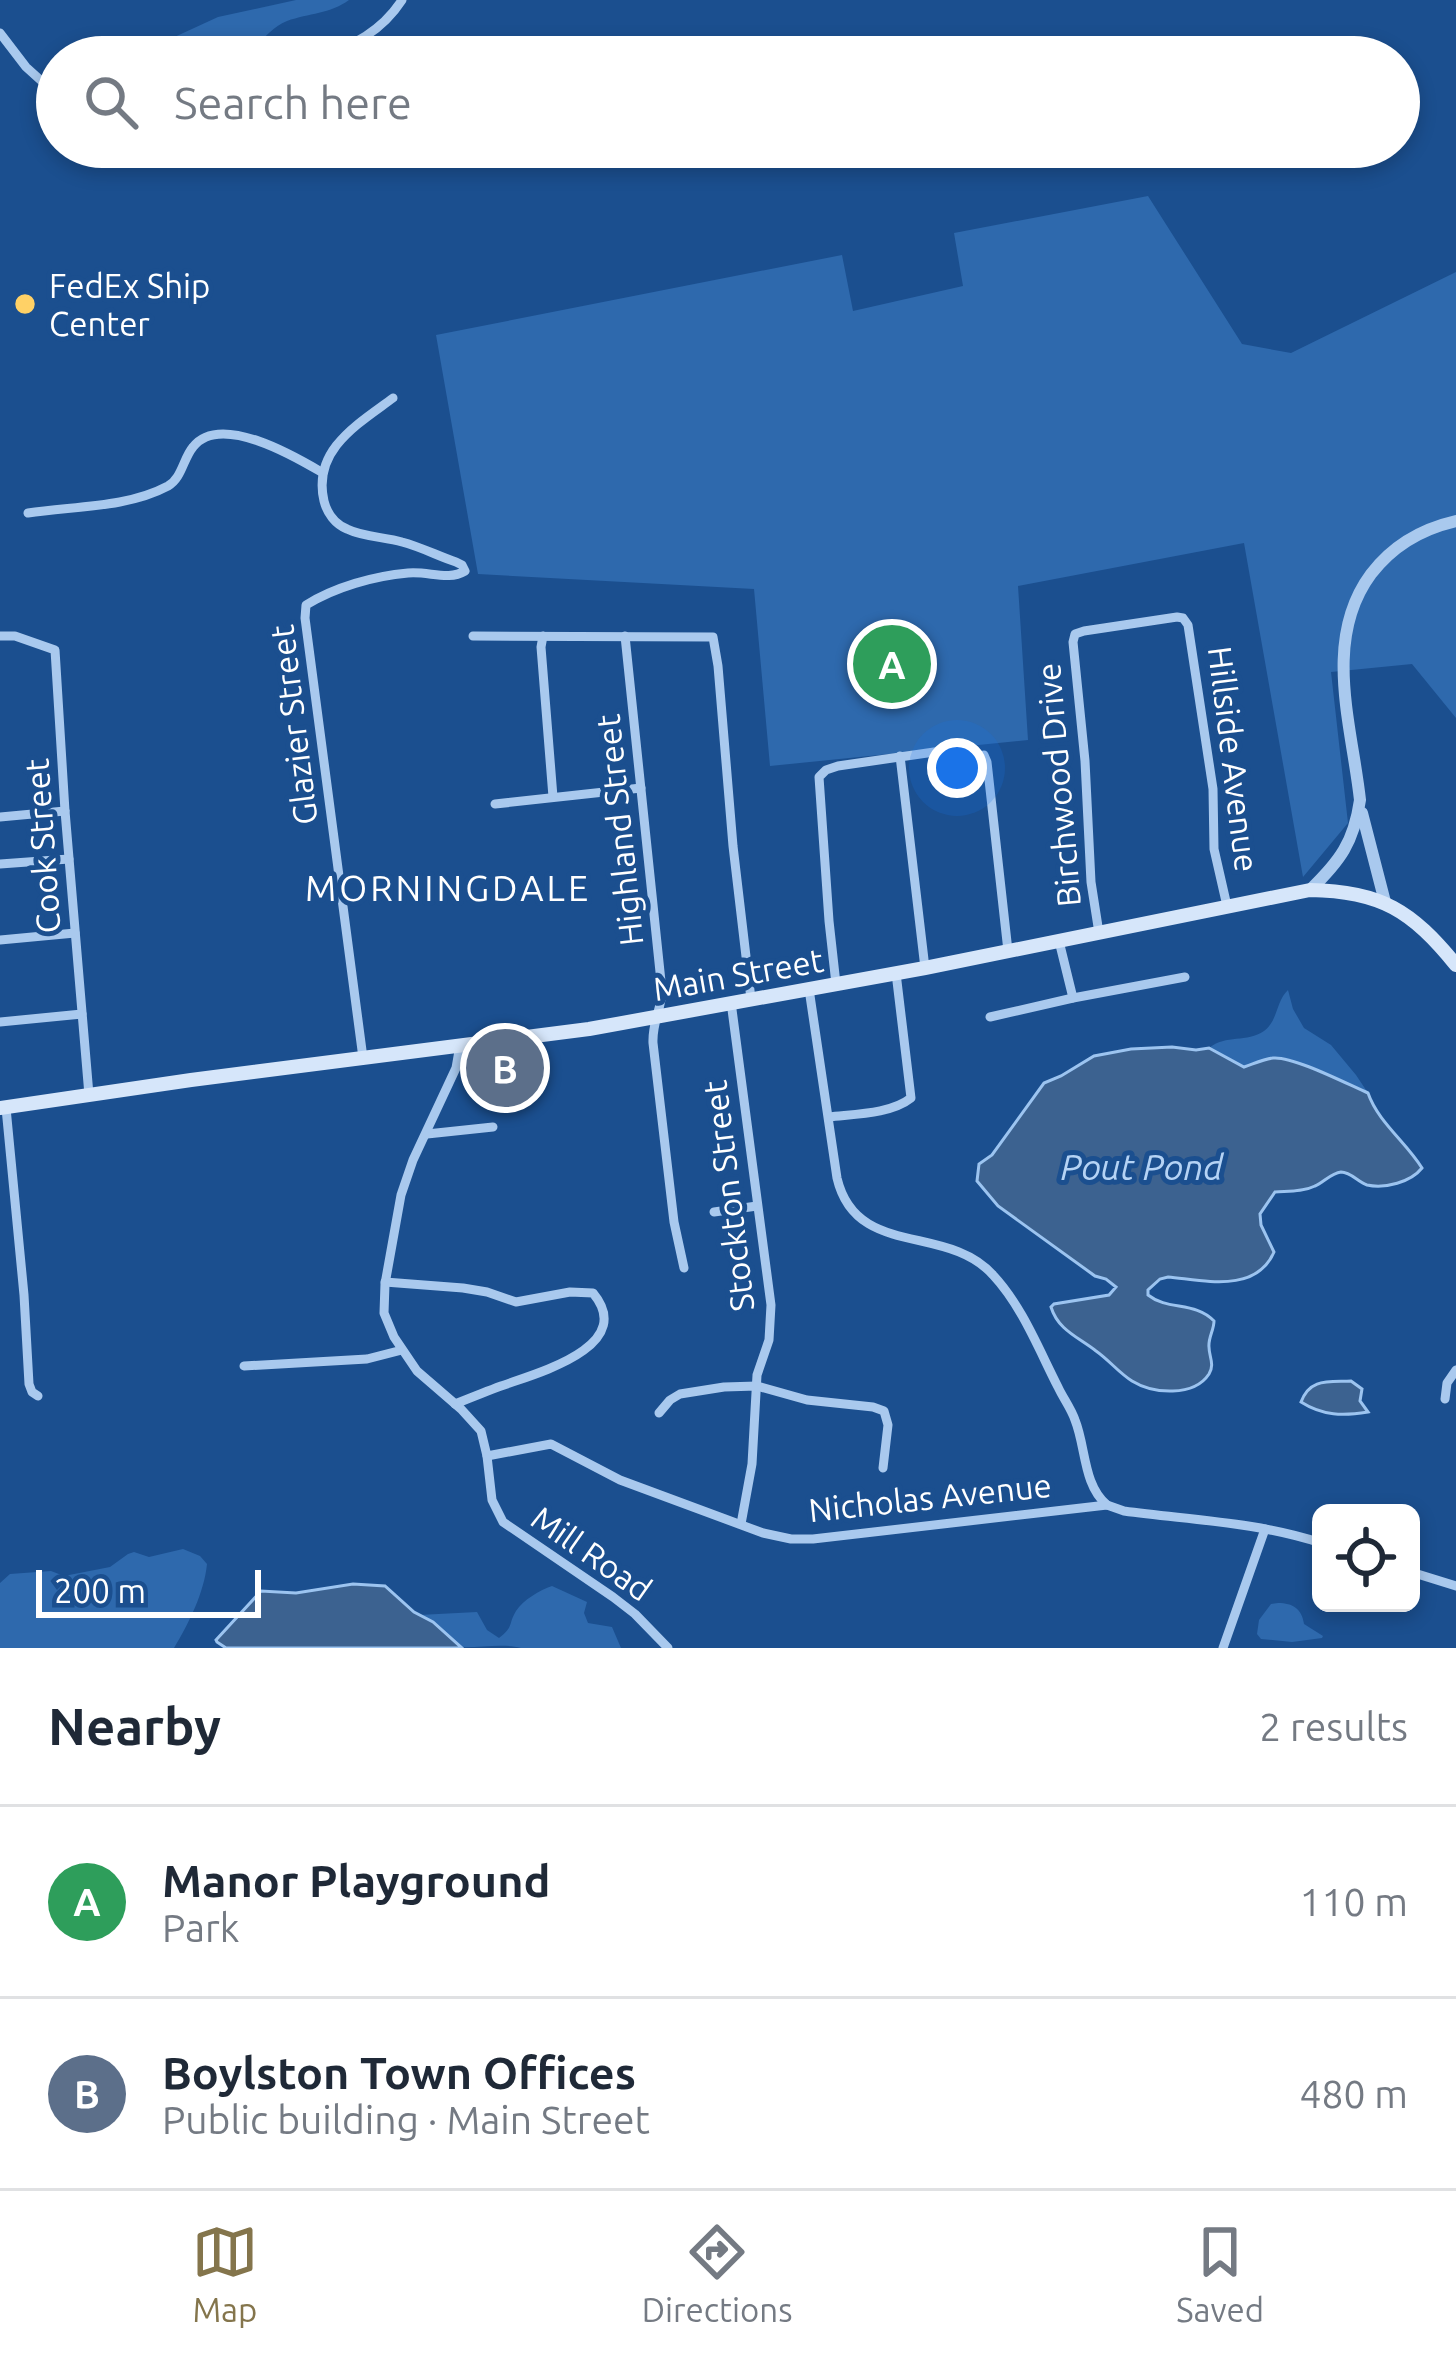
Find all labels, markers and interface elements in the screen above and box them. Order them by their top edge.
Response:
search box [36,36,1420,168]
icon: search [78,69,144,135]
text: Search here [174,77,412,128]
place label: FedEx Ship Center [49,267,210,342]
marker: FedEx Ship Center [12,291,38,317]
pin: A [853,619,931,709]
street label: Glazier Street [262,623,324,827]
street label: Hillside Avenue [1202,644,1266,874]
street label: Birchwood Drive [1029,662,1087,908]
street label: Highland Street [588,712,650,947]
your location [927,738,987,798]
street label: Cook Street [17,757,67,935]
district label: MORNINGDALE [305,867,591,908]
street label: Main Street [650,941,826,1007]
pin: B [466,1023,544,1113]
street label: Stockton Street [695,1078,761,1314]
water label: Pout Pond [1061,1146,1224,1187]
street label: Nicholas Avenue [807,1466,1053,1528]
street label: Mill Road [525,1498,659,1608]
map controls [1312,1504,1420,1612]
button: locate [1312,1504,1420,1612]
scale bar [36,1564,261,1617]
text: 200 m [54,1572,146,1609]
text: Nearby [48,1697,221,1755]
text: 2 results [1259,1705,1408,1748]
text: Manor Playground [162,1855,550,1906]
text: A [73,1880,101,1923]
text: 110 m [1299,1880,1408,1923]
text: Park [162,1906,240,1949]
text: Boylston Town Offices [162,2047,636,2098]
text: B [74,2072,100,2115]
text: 480 m [1299,2072,1408,2115]
text: Public building · Main Street [162,2098,650,2141]
tab: Map [192,2219,258,2328]
tab: Directions [642,2219,792,2328]
tab: Saved [1176,2219,1264,2328]

